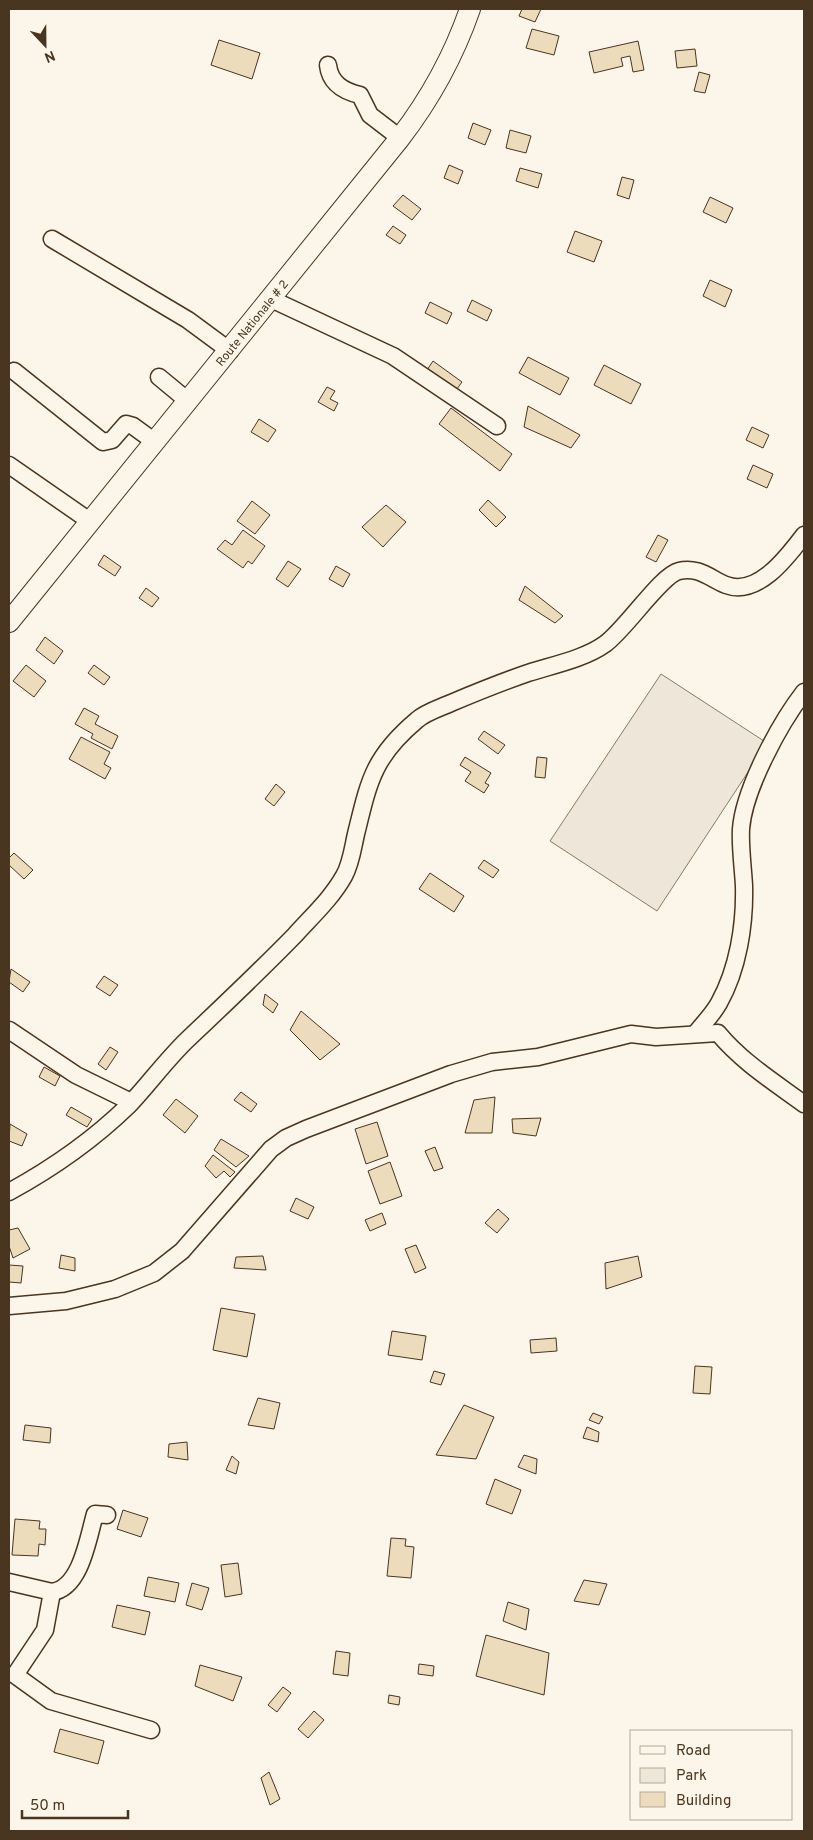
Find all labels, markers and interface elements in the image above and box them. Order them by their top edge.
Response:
north arrow [20,20,70,70]
text: N [41,46,57,65]
street label: Route Nationale # 2 [213,277,293,370]
legend [630,1730,793,1820]
text: Road [676,1742,711,1761]
text: Park [676,1767,707,1786]
scale bar [22,1788,129,1820]
text: Building [676,1792,731,1811]
text: 50 m [30,1797,65,1816]

